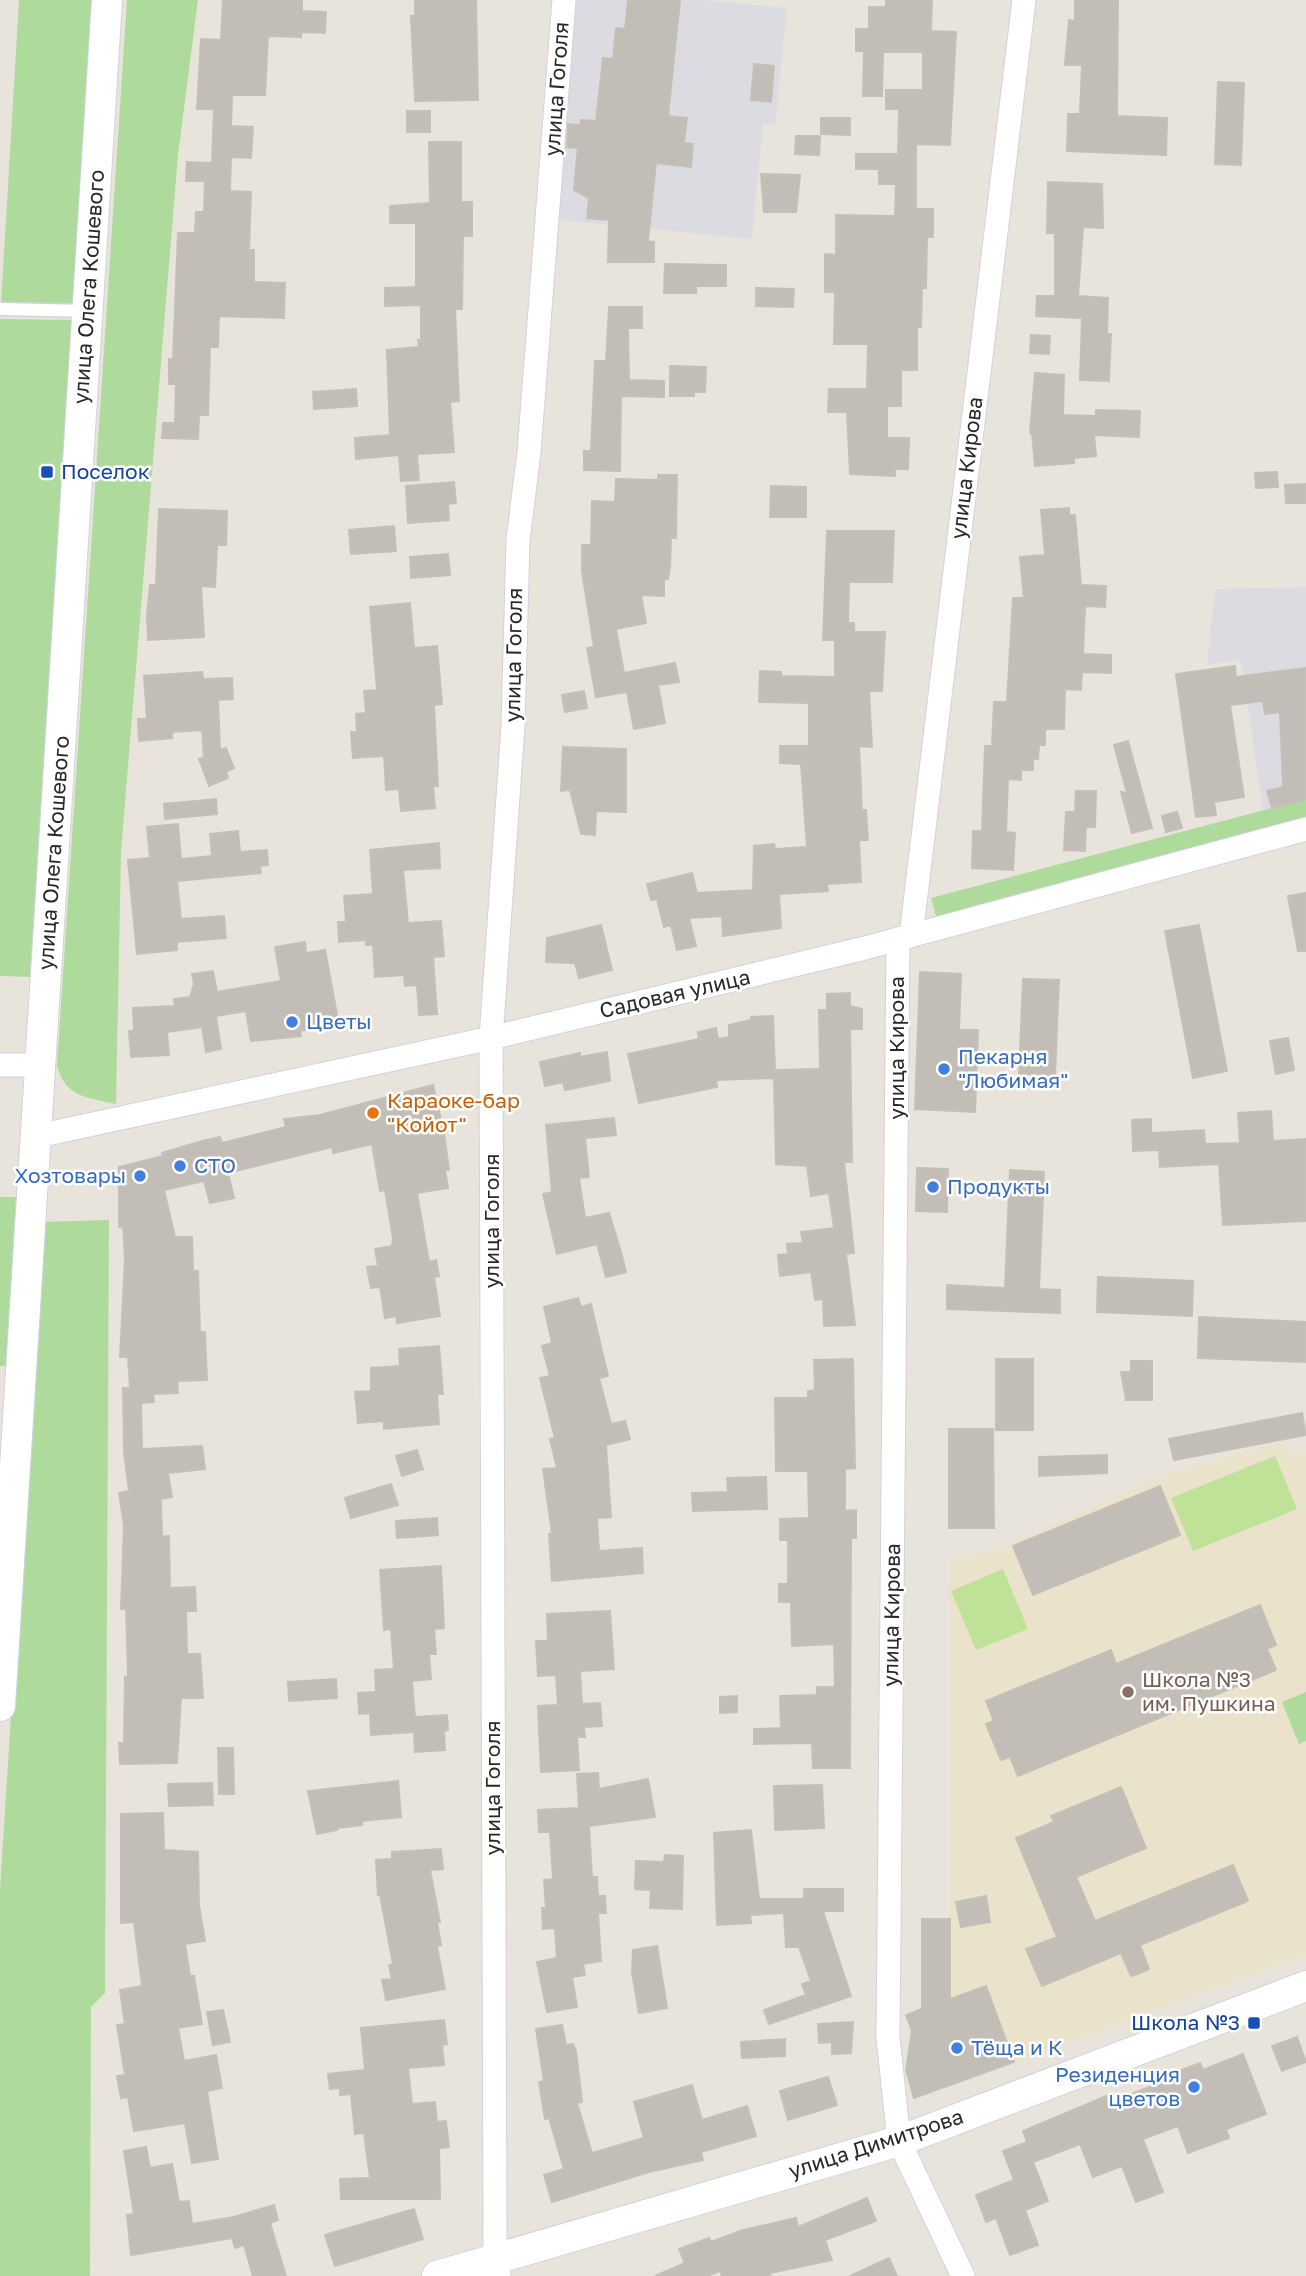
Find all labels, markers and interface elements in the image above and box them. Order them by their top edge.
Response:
street label: улица Гоголя [538,21,574,157]
street label: улица Олега Кошевого [67,169,109,405]
street label: улица Кирова [944,395,988,541]
place label: Поселок [61,458,150,484]
marker: Поселок [39,464,55,480]
street label: улица Гоголя [499,587,527,723]
street label: улица Олега Кошевого [32,735,74,971]
street label: Садовая улица [597,963,753,1023]
street label: улица Кирова [883,976,909,1120]
place label: Цветы [306,1008,372,1034]
marker: Цветы [284,1014,300,1030]
place label: Пекарня "Любимая" [958,1043,1068,1093]
marker: Пекарня "Любимая" [936,1061,952,1077]
place label: Караоке-бар "Койот" [387,1087,520,1137]
marker: Караоке-бар "Койот" [365,1105,381,1121]
place label: СТО [194,1152,236,1178]
street label: улица Гоголя [478,1154,504,1288]
marker: СТО [172,1158,188,1174]
place label: Хозтовары [14,1162,126,1188]
marker: Хозтовары [132,1168,148,1184]
place label: Продукты [947,1173,1050,1199]
marker: Продукты [925,1179,941,1195]
street label: улица Кирова [877,1543,905,1687]
place label: Школа №3 им. Пушкина [1142,1666,1276,1716]
marker: Школа №3 им. Пушкина [1120,1684,1136,1700]
street label: улица Гоголя [479,1721,505,1855]
place label: Школа №3 [1131,2009,1240,2035]
marker: Школа №3 [1246,2015,1262,2031]
place label: Тёща и К [971,2034,1063,2060]
marker: Тёща и К [949,2040,965,2056]
place label: Резиденция цветов [1055,2061,1180,2111]
marker: Резиденция цветов [1186,2079,1202,2095]
street label: улица Димитрова [785,2103,966,2184]

